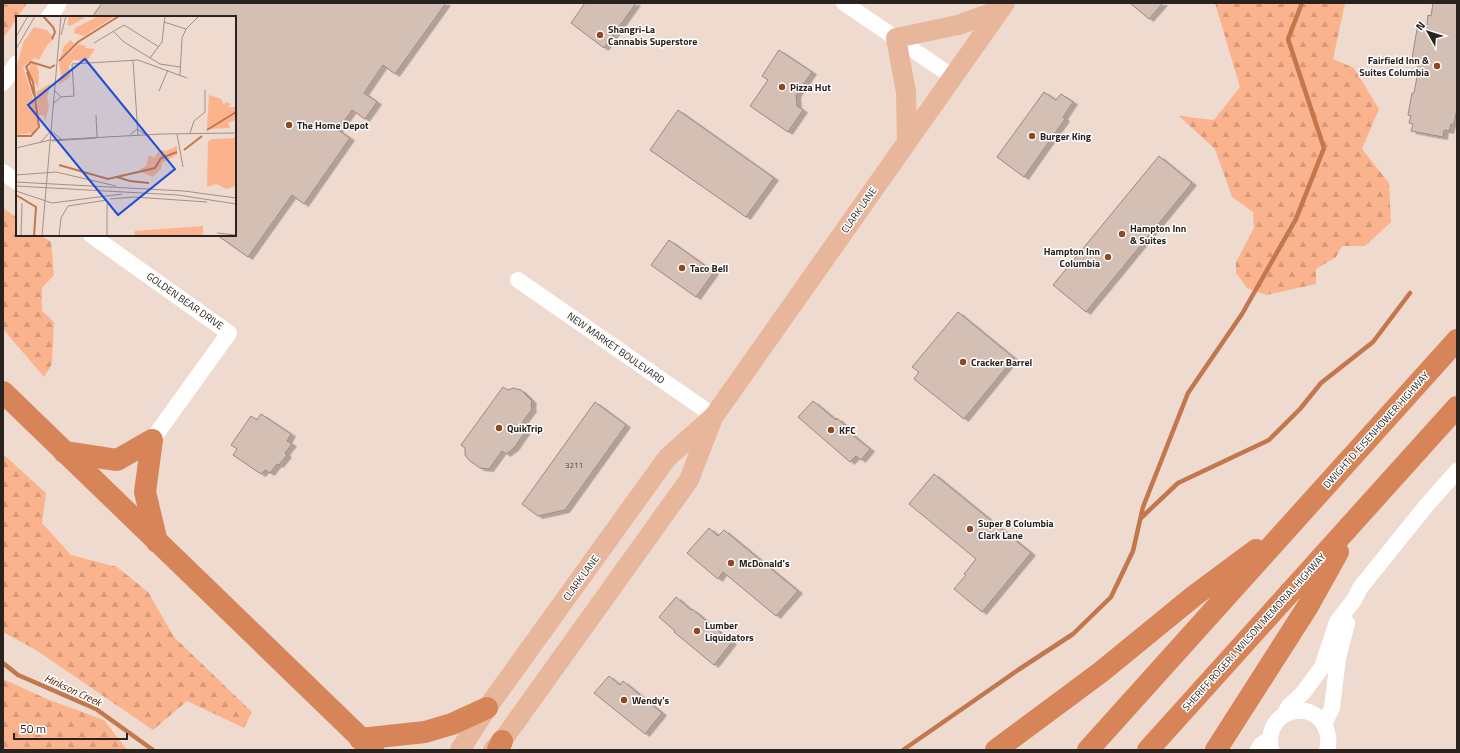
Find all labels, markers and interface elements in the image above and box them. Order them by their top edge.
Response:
north arrow [1408,12,1448,52]
inset map [16,16,236,236]
text: N [1412,18,1429,34]
place label: Shangri-La Cannabis Superstore [608,22,697,49]
marker: Shangri-La Cannabis Superstore [595,30,605,40]
place label: Fairfield Inn & Suites Columbia [1359,53,1429,80]
marker: Fairfield Inn & Suites Columbia [1432,61,1442,71]
place label: Pizza Hut [790,80,831,95]
marker: Pizza Hut [777,82,787,92]
place label: The Home Depot [297,118,369,133]
marker: The Home Depot [284,120,294,130]
place label: Burger King [1040,129,1092,144]
marker: Burger King [1027,131,1037,141]
street label: CLARK LANE [838,183,881,236]
place label: Hampton Inn & Suites [1130,221,1186,248]
marker: Hampton Inn & Suites [1117,229,1127,239]
place label: Hampton Inn Columbia [1044,244,1100,271]
marker: Hampton Inn Columbia [1103,252,1113,262]
place label: Taco Bell [690,261,728,276]
marker: Taco Bell [677,263,687,273]
street label: GOLDEN BEAR DRIVE [143,269,227,333]
street label: NEW MARKET BOULEVARD [564,309,668,387]
place label: Cracker Barrel [971,355,1033,370]
marker: Cracker Barrel [958,357,968,367]
street label: DWIGHT D. EISENHOWER HIGHWAY [1320,368,1433,492]
place label: QuikTrip [507,421,543,436]
marker: QuikTrip [494,423,504,433]
place label: KFC [839,423,856,438]
marker: KFC [826,425,836,435]
house number: 3211 [565,459,583,471]
place label: Super 8 Columbia Clark Lane [978,516,1054,543]
marker: Super 8 Columbia Clark Lane [965,524,975,534]
street label: SHERIFF ROGER I. WILSON MEMORIAL HIGHWAY [1179,549,1330,714]
street label: CLARK LANE [559,552,603,604]
place label: McDonald's [739,556,790,571]
marker: McDonald's [726,558,736,568]
place label: Lumber Liquidators [705,618,754,645]
marker: Lumber Liquidators [692,626,702,636]
water label: Hinkson Creek [42,670,105,711]
place label: Wendy's [632,693,670,708]
marker: Wendy's [619,695,629,705]
scale bar [14,715,127,741]
text: 50 m [20,719,46,738]

